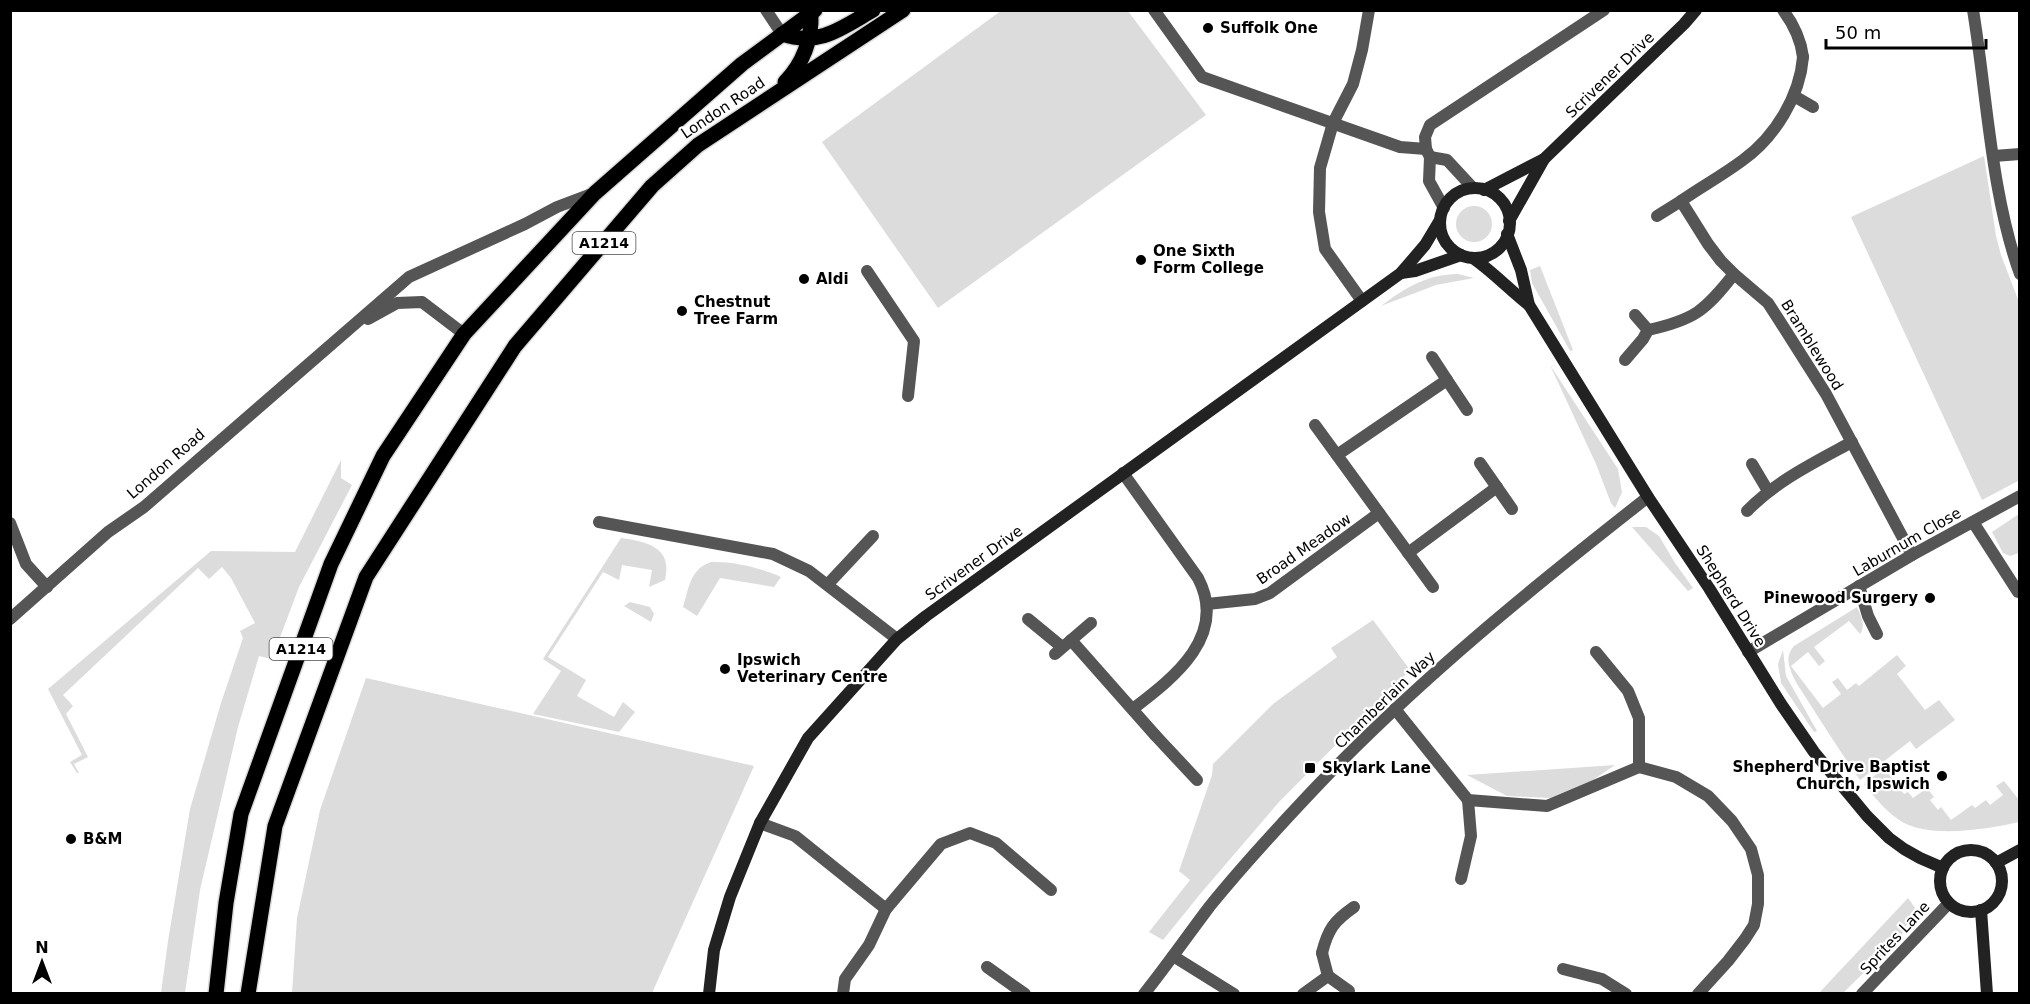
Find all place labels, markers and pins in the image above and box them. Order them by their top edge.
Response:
place label: Suffolk One [1220,19,1318,37]
marker: Suffolk One [1201,21,1215,35]
place label: One Sixth Form College [1153,242,1264,277]
marker: One Sixth Form College [1134,253,1148,267]
place label: Aldi [816,270,849,288]
marker: Aldi [797,272,811,286]
place label: Chestnut Tree Farm [694,293,778,328]
marker: Chestnut Tree Farm [675,304,689,318]
place label: Pinewood Surgery [1764,589,1918,607]
marker: Pinewood Surgery [1923,591,1937,605]
place label: Ipswich Veterinary Centre [737,651,888,686]
marker: Ipswich Veterinary Centre [718,662,732,676]
place label: Shepherd Drive Baptist Church, Ipswich [1733,758,1930,793]
place label: Skylark Lane [1322,759,1431,777]
marker: Skylark Lane [1303,761,1317,775]
marker: Shepherd Drive Baptist Church, Ipswich [1935,769,1949,783]
place label: B&M [83,830,122,848]
marker: B&M [64,832,78,846]

